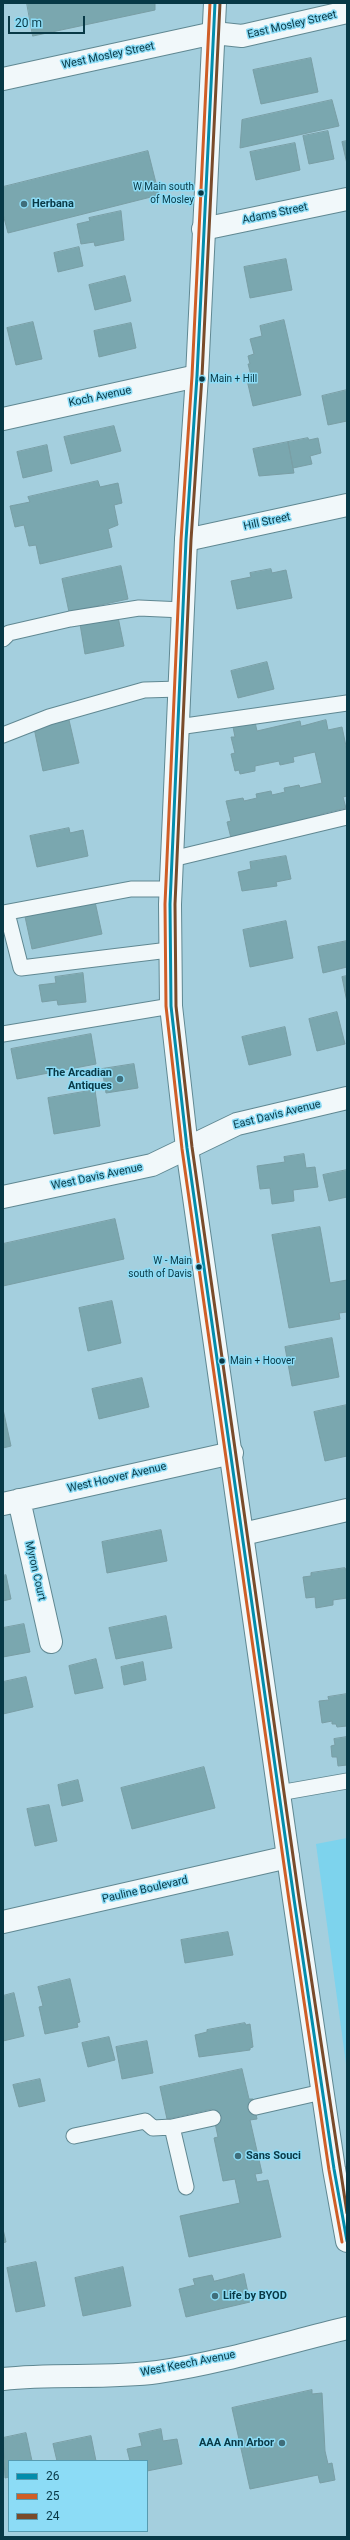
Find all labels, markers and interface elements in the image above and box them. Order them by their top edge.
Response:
scale bar [10,8,87,34]
street label: East Mosley Street [246,8,338,42]
text: 20 m [15,16,42,30]
street label: West Mosley Street [60,40,156,72]
place label: W Main south of Mosley [133,181,194,204]
marker: W Main south of Mosley [196,188,206,198]
place label: Herbana [32,197,74,211]
marker: Herbana [19,199,29,209]
street label: Adams Street [241,201,309,227]
place label: Main + Hill [210,373,257,385]
marker: Main + Hill [197,374,207,384]
street label: Koch Avenue [68,384,132,410]
street label: Hill Street [242,511,292,533]
place label: The Arcadian Antiques [46,1066,112,1092]
marker: The Arcadian Antiques [115,1074,125,1084]
street label: East Davis Avenue [232,1098,322,1132]
street label: West Davis Avenue [50,1161,144,1193]
place label: W - Main south of Davis [128,1255,192,1278]
marker: W - Main south of Davis [194,1262,204,1272]
place label: Main + Hoover [230,1355,295,1367]
marker: Main + Hoover [217,1356,227,1366]
street label: West Hoover Avenue [66,1460,168,1496]
street label: Myron Court [22,1540,48,1602]
street label: Pauline Boulevard [101,1874,189,1906]
place label: Sans Souci [246,2149,301,2163]
marker: Sans Souci [233,2151,243,2161]
place label: Life by BYOD [223,2289,287,2303]
marker: Life by BYOD [210,2291,220,2301]
street label: West Keech Avenue [139,2348,237,2380]
place label: AAA Ann Arbor [199,2436,274,2450]
marker: AAA Ann Arbor [277,2438,287,2448]
legend [8,2460,148,2532]
text: 26 [46,2469,60,2483]
text: 25 [46,2489,60,2503]
text: 24 [46,2509,60,2523]

